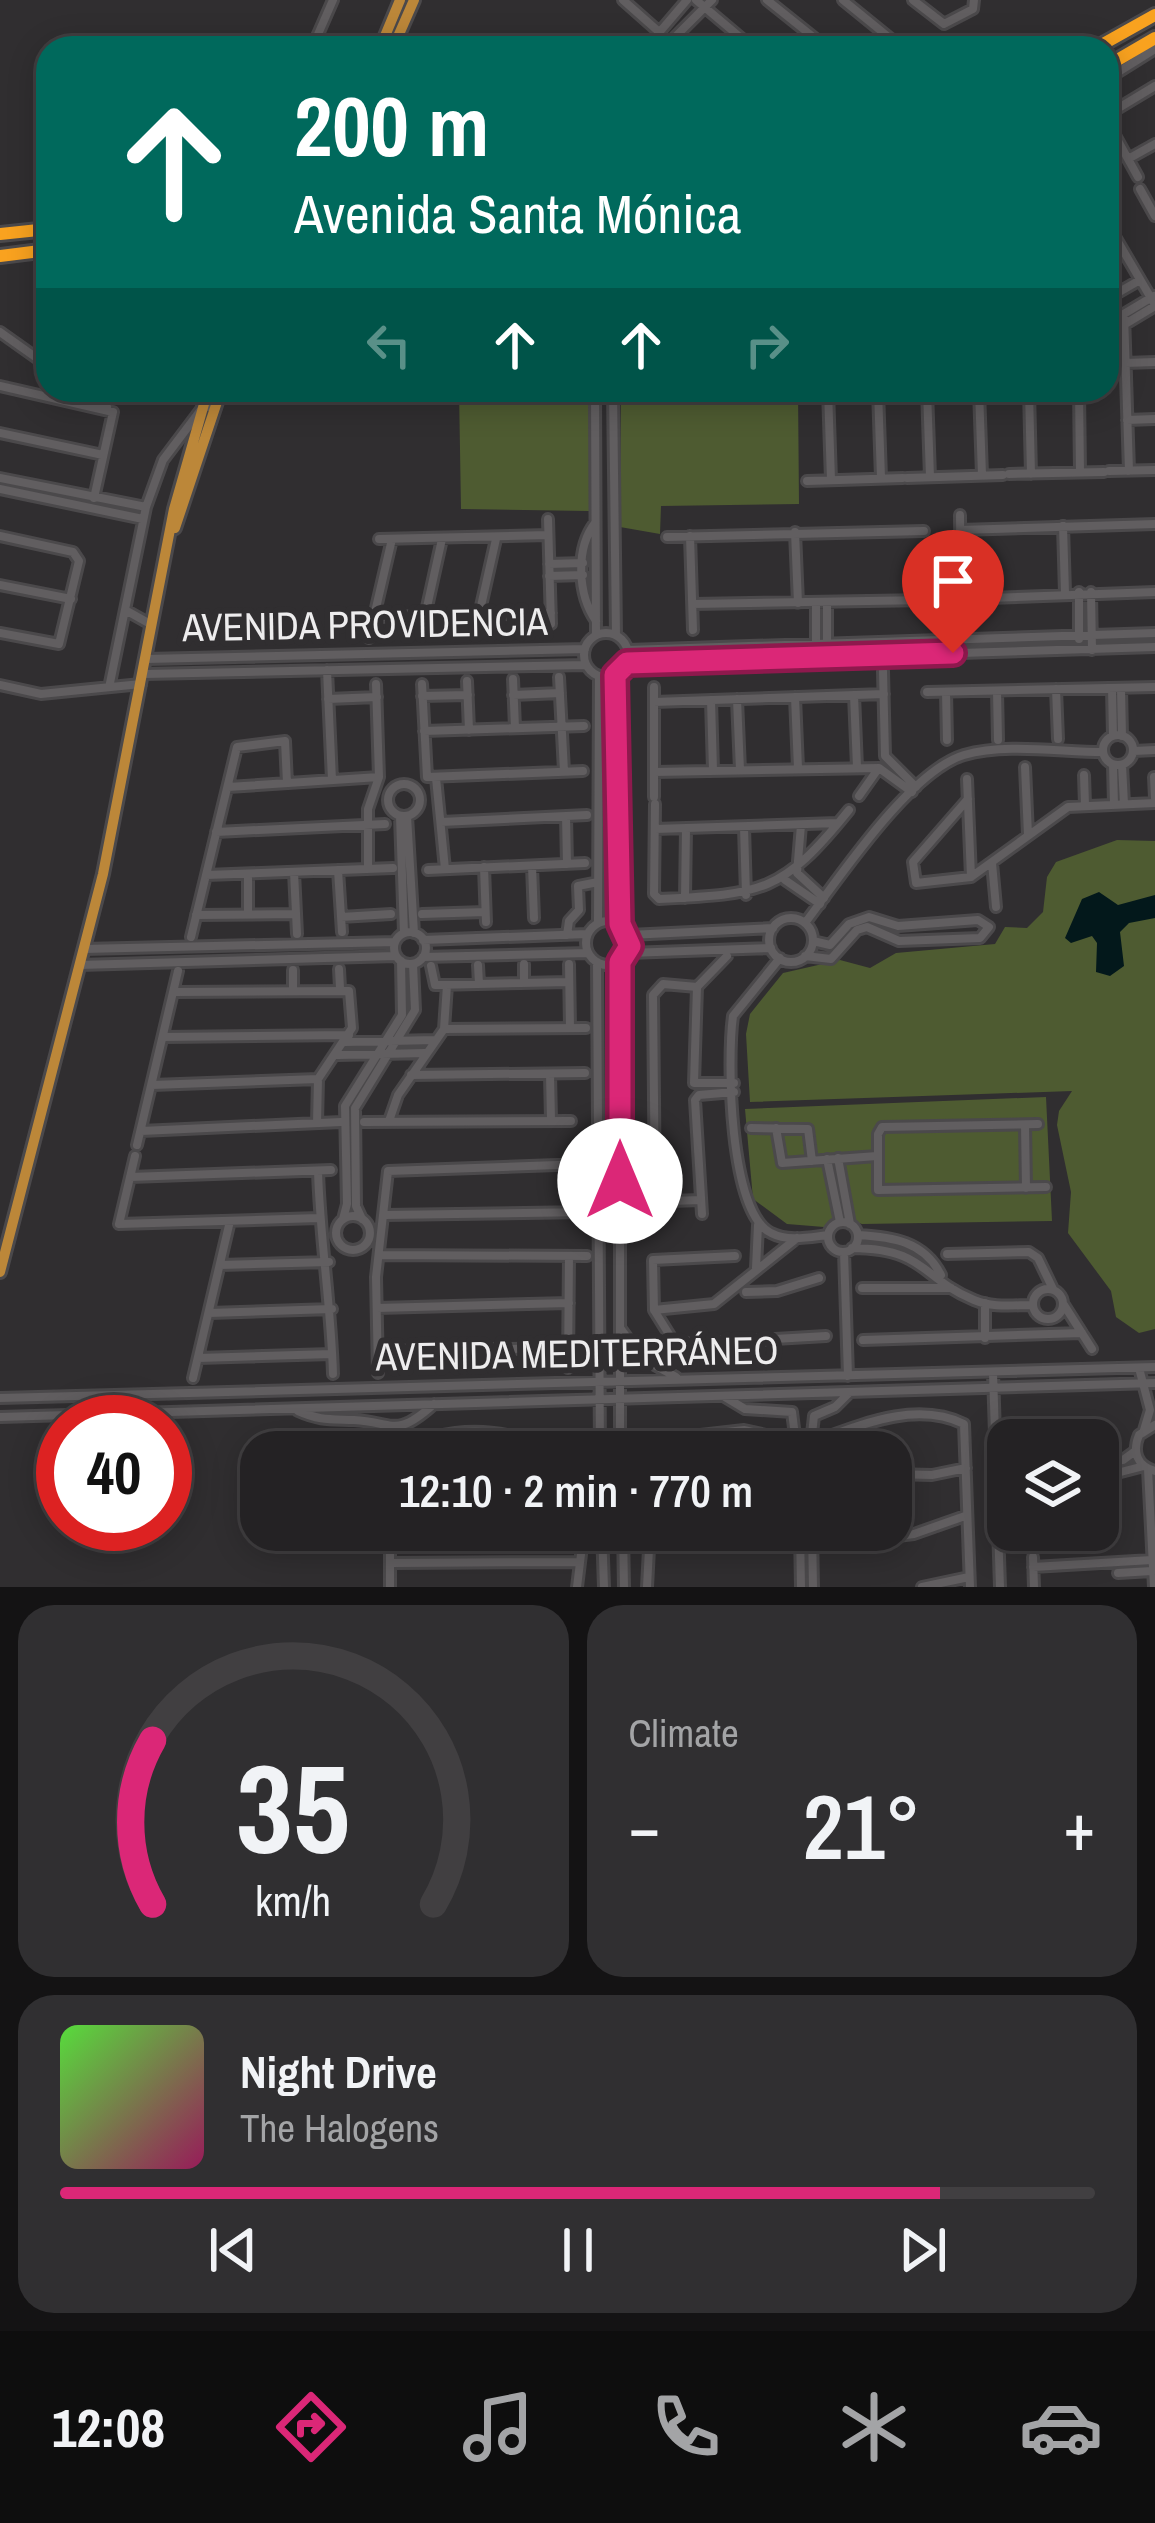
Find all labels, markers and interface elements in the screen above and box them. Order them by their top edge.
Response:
text: 200 m [294,69,489,182]
icon: ahead [96,84,252,240]
text: Avenida Santa Mónica [294,177,741,250]
icon: left [356,312,422,378]
icon: ahead [482,312,548,378]
icon: ahead [608,312,674,378]
icon: right [734,312,800,378]
pin [902,530,1004,653]
icon: arrive [920,548,986,614]
street label: AVENIDA PROVIDENCIA [181,595,549,653]
position arrow [557,1118,683,1244]
street label: AVENIDA MEDITERRÁNEO [374,1323,779,1383]
speed limit sign: 40 [36,1395,192,1551]
map controls [987,1419,1119,1551]
button: layers [987,1419,1119,1551]
text: 12:10 · 2 min · 770 m [399,1460,753,1521]
text: Climate [629,1707,739,1759]
text: 35 [236,1724,350,1892]
text: 21° [803,1766,921,1887]
text: − [629,1782,660,1871]
text: + [1063,1782,1095,1871]
text: km/h [255,1872,331,1929]
text: Night Drive [240,2041,437,2102]
text: The Halogens [240,2102,439,2154]
icon: previous [200,2217,266,2283]
icon: pause [545,2217,611,2283]
icon: next [890,2217,956,2283]
icon: directions [269,2385,353,2469]
icon: music [456,2385,540,2469]
icon: phone [644,2385,728,2469]
icon: climate [832,2385,916,2469]
icon: car [1019,2385,1103,2469]
text: 12:08 [52,2391,165,2464]

